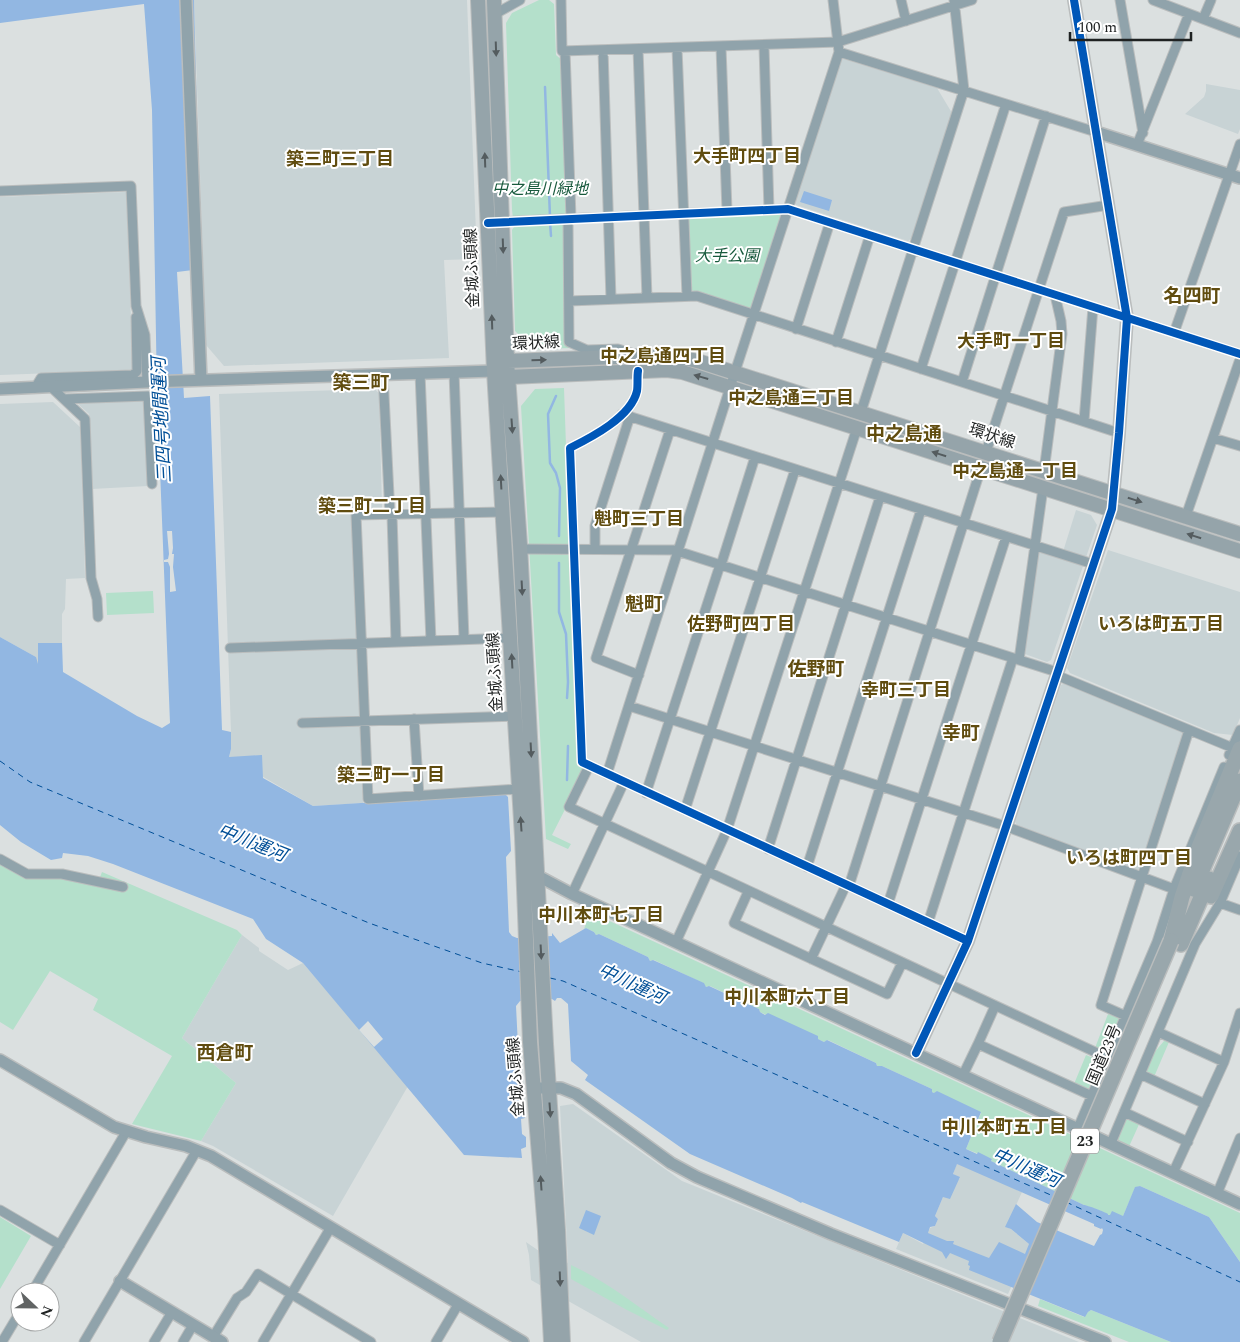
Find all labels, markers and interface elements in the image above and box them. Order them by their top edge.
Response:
scale bar [1070,10,1191,42]
text: 100 m [1078,16,1117,39]
one-way arrow [492,41,500,57]
district label: 大手町四丁目 [693,143,801,170]
district label: 築三町三丁目 [286,146,394,173]
one-way arrow [481,152,489,168]
park label: 中之島川緑地 [492,177,590,201]
street label: 金城ふ頭線 [459,228,485,308]
one-way arrow [500,238,508,254]
park label: 大手公園 [695,244,761,268]
district label: 名四町 [1163,282,1221,311]
one-way arrow [488,314,496,330]
district label: 大手町一丁目 [957,328,1065,355]
street label: 環状線 [511,330,561,356]
district label: 中之島通四丁目 [600,343,726,370]
water label: 三四号地間運河 [145,353,179,484]
one-way arrow [531,356,547,364]
district label: 築三町 [332,369,390,398]
one-way arrow [693,373,708,381]
district label: 中之島通三丁目 [728,385,854,412]
street label: 環状線 [965,417,1019,455]
one-way arrow [508,418,516,434]
district label: 中之島通 [866,420,942,449]
one-way arrow [931,450,946,457]
district label: 中之島通一丁目 [952,458,1078,485]
one-way arrow [496,473,504,489]
district label: 築三町二丁目 [318,493,426,520]
one-way arrow [1127,496,1142,504]
district label: 魁町三丁目 [594,506,684,533]
one-way arrow [1186,531,1201,539]
one-way arrow [518,580,526,596]
district label: 魁町 [625,590,663,619]
district label: 佐野町四丁目 [687,611,795,638]
district label: いろは町五丁目 [1098,611,1224,638]
street label: 金城ふ頭線 [481,631,509,713]
one-way arrow [507,653,515,669]
district label: 佐野町 [787,655,845,684]
district label: 幸町三丁目 [861,677,951,704]
district label: 幸町 [942,719,980,748]
one-way arrow [528,742,536,758]
district label: 築三町一丁目 [337,762,445,789]
one-way arrow [517,815,525,831]
water label: 中川運河 [214,817,293,870]
district label: いろは町四丁目 [1066,845,1192,872]
district label: 中川本町七丁目 [538,902,664,929]
one-way arrow [538,945,546,961]
water label: 中川運河 [594,957,673,1013]
district label: 中川本町六丁目 [724,984,850,1011]
street label: 国道23号 [1080,1021,1128,1089]
street label: 金城ふ頭線 [501,1036,531,1118]
district label: 西倉町 [196,1039,254,1068]
one-way arrow [546,1103,554,1119]
district label: 中川本町五丁目 [941,1114,1067,1141]
road number: 23 [1071,1128,1099,1154]
water label: 中川運河 [988,1141,1067,1196]
one-way arrow [537,1174,545,1190]
one-way arrow [556,1271,564,1287]
north arrow [10,1282,60,1332]
text: N [35,1302,58,1321]

